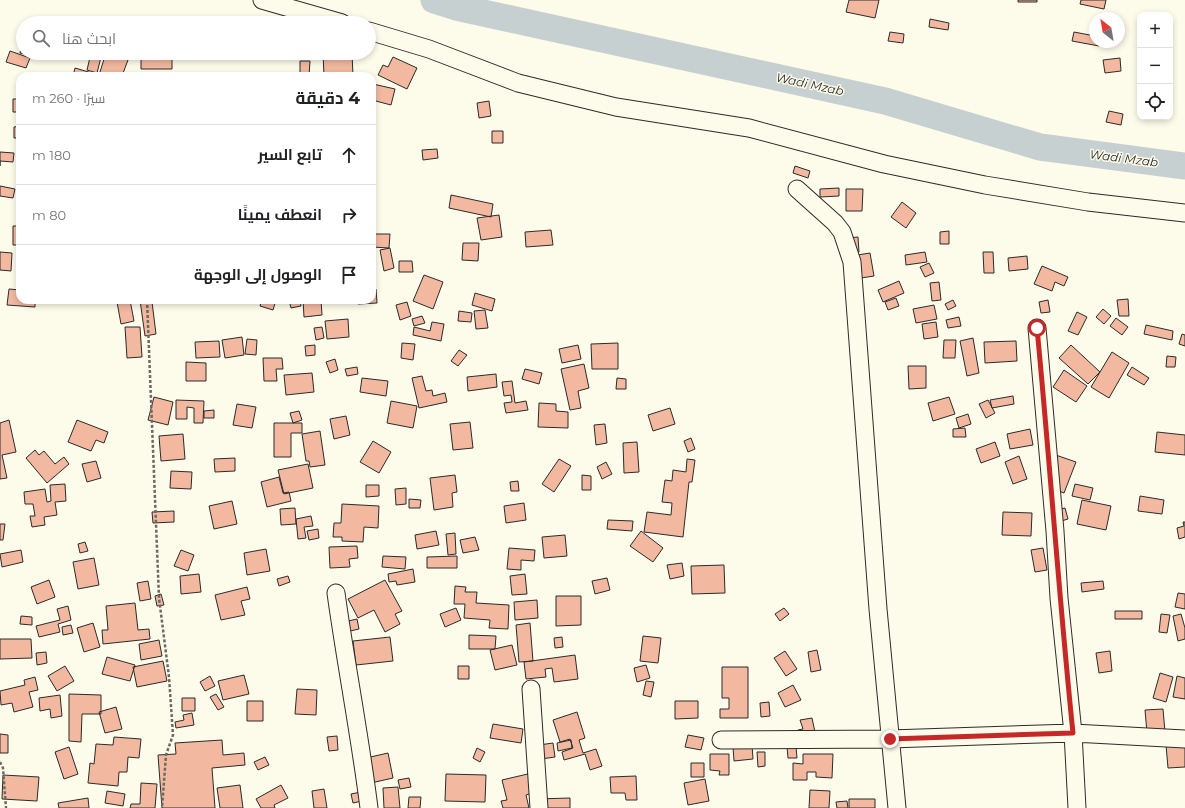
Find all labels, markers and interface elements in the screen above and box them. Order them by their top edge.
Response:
north arrow [1089,12,1125,48]
map controls [1137,12,1173,120]
button: + [1137,12,1173,48]
search box [16,16,376,60]
icon: search [30,27,52,49]
text: ابحث هنا [62,29,116,48]
button: − [1137,48,1173,84]
water label: Wadi Mzab [775,70,845,98]
button: locate [1137,84,1173,120]
text: 4 دقيقة [295,88,360,108]
text: سيرًا · 260 m [32,90,105,106]
icon: ahead [338,144,360,166]
text: تابع السير [258,145,322,164]
water label: Wadi Mzab [1089,146,1159,170]
text: 180 m [32,147,71,163]
icon: right [338,204,360,226]
text: انعطف يمينًا [238,205,322,224]
text: 80 m [32,207,66,223]
icon: arrive [338,264,360,286]
text: الوصول إلى الوجهة [194,265,322,284]
route start [1028,319,1046,337]
route end [881,730,899,748]

